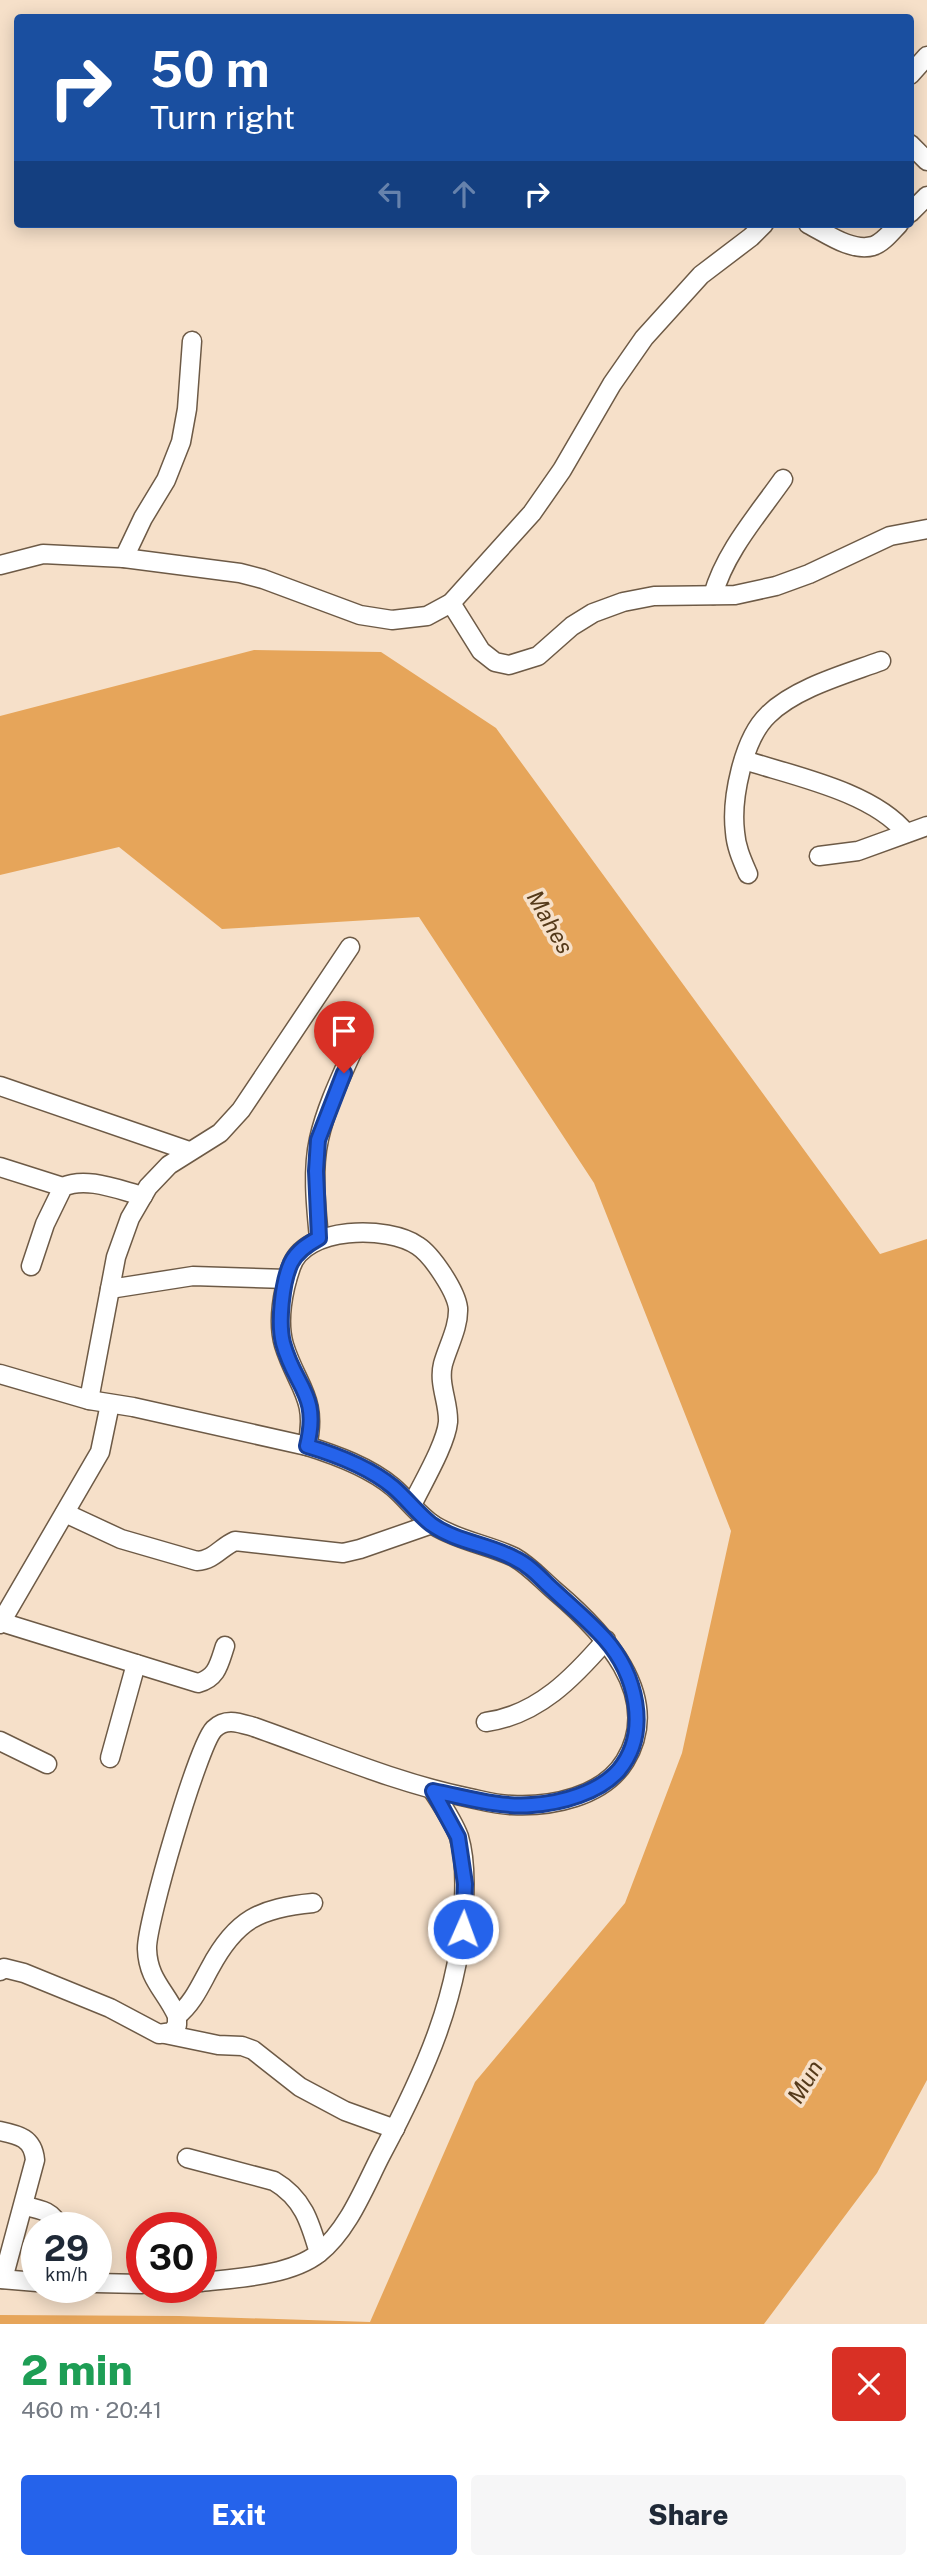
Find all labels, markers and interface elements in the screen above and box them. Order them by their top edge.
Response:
text: 50 m [150,40,270,98]
icon: right [35,42,126,133]
text: Turn right [150,99,295,136]
icon: left [372,175,410,213]
icon: ahead [445,175,483,213]
icon: right [518,175,556,213]
water label: Mahes [522,885,579,958]
pin [314,1001,374,1073]
icon: arrive [325,1012,363,1050]
position arrow [426,1892,500,1966]
water label: Mun [781,2055,828,2108]
speed limit sign: 30 [126,2212,217,2303]
text: 29 [44,2228,89,2269]
text: km/h [45,2264,88,2285]
text: 2 min [21,2345,133,2394]
button: close [832,2347,906,2421]
text: 460 m · 20:41 [21,2396,162,2423]
button: Exit [21,2475,457,2555]
button: Share [471,2475,906,2555]

